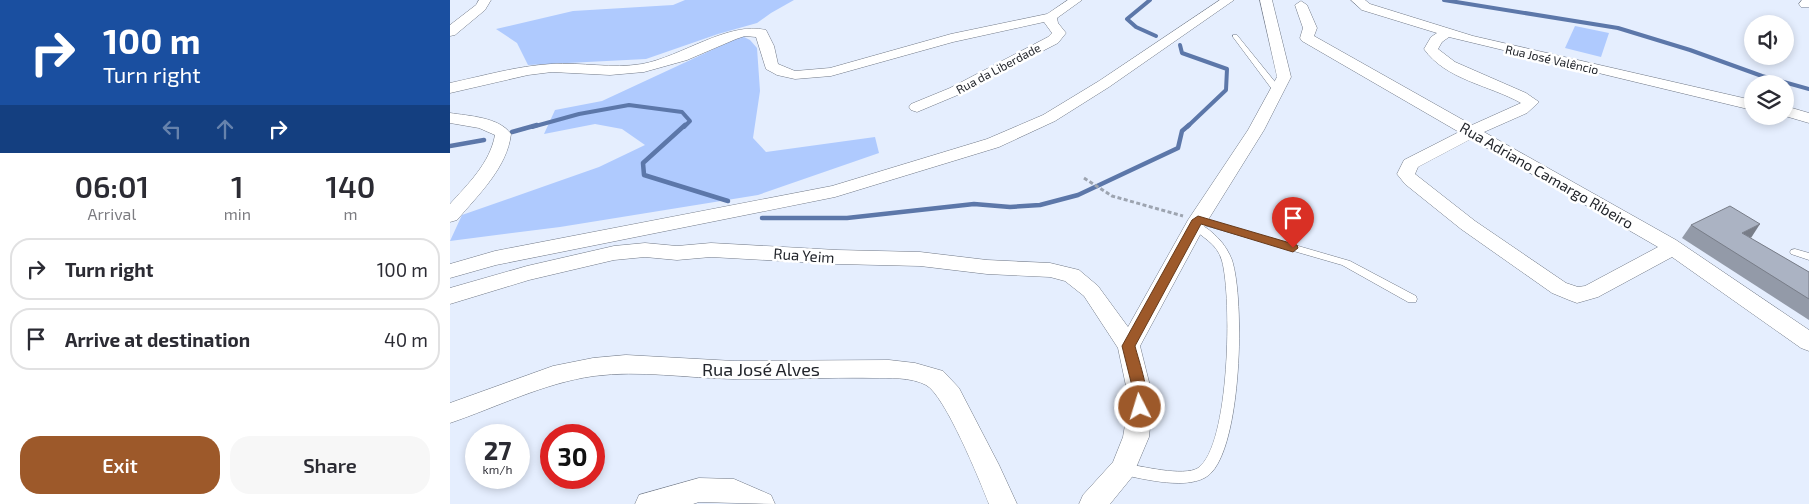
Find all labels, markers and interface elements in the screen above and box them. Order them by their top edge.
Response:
map controls [1744,15,1794,125]
button: sound [1744,15,1794,65]
text: 100 m [103,19,201,61]
icon: right [20,20,85,85]
street label: Rua da Liberdade [953,40,1043,96]
street label: Rua José Valêncio [1504,41,1600,77]
text: Turn right [103,61,201,87]
button: layers [1744,75,1794,125]
icon: left [158,115,186,143]
icon: ahead [211,115,239,143]
icon: right [264,115,292,143]
street label: Rua Adriano Camargo Ribeiro [1457,118,1637,232]
text: 06:01 [75,168,149,204]
text: 1 [231,168,244,204]
text: 140 [325,168,375,204]
pin [1272,197,1314,248]
text: Arrival [87,204,136,223]
text: min [224,204,251,223]
text: m [343,204,357,223]
icon: arrive [1279,204,1307,232]
street label: Rua Yeim [773,244,835,266]
icon: right [22,255,50,283]
text: Turn right [65,258,153,281]
text: 100 m [377,258,428,281]
icon: arrive [22,325,50,353]
text: Arrive at destination [65,328,250,351]
text: 40 m [384,328,428,351]
street label: Rua José Alves [702,358,820,380]
position arrow [1113,380,1165,432]
speed limit sign: 30 [540,424,605,489]
text: 27 [484,435,511,465]
button: Exit [20,436,220,494]
button: Share [230,436,430,494]
text: km/h [483,462,512,476]

